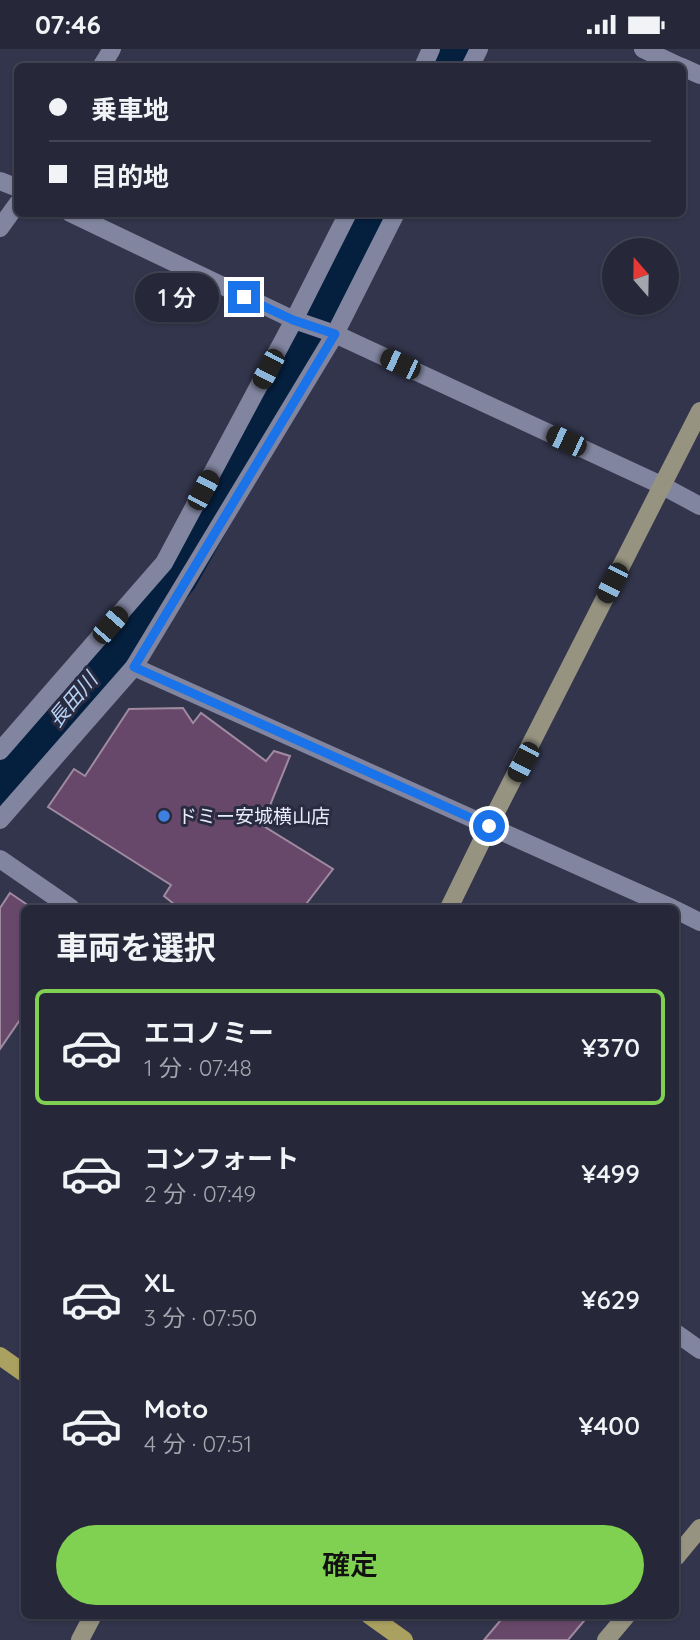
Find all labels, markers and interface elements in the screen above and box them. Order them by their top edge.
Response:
text: 07:46 [35,8,101,41]
text: 乗車地 [91,93,169,126]
text: 目的地 [91,160,169,193]
north arrow [602,238,679,315]
map controls [602,238,679,315]
callout: 1 分 [135,273,219,321]
route end [228,281,260,313]
text: 1 分 [158,283,196,312]
car [249,346,288,392]
car [377,346,424,382]
car [543,423,590,459]
car [184,467,223,513]
car [594,560,631,606]
car [89,602,132,648]
water label: 長田川 [42,665,104,732]
car [504,739,543,785]
place label: ドミー安城横山店 [178,804,330,828]
marker: ドミー安城横山店 [156,808,172,824]
route start [473,810,505,842]
text: 車両を選択 [56,927,216,967]
icon: car [60,1016,123,1079]
text: エコノミー [144,1016,274,1049]
text: ¥370 [581,1031,640,1064]
text: 1 分 · 07:48 [144,1053,252,1082]
icon: car [60,1142,123,1205]
text: コンフォート [144,1142,299,1175]
text: ¥499 [581,1157,640,1190]
text: 2 分 · 07:49 [144,1179,256,1208]
text: XL [144,1266,176,1299]
icon: car [60,1268,123,1331]
text: ¥629 [581,1283,640,1316]
text: 3 分 · 07:50 [144,1303,257,1332]
text: Moto [144,1392,208,1425]
icon: car [60,1394,123,1457]
text: ¥400 [578,1409,640,1442]
text: 4 分 · 07:51 [144,1429,252,1458]
button: 確定 [56,1525,644,1605]

